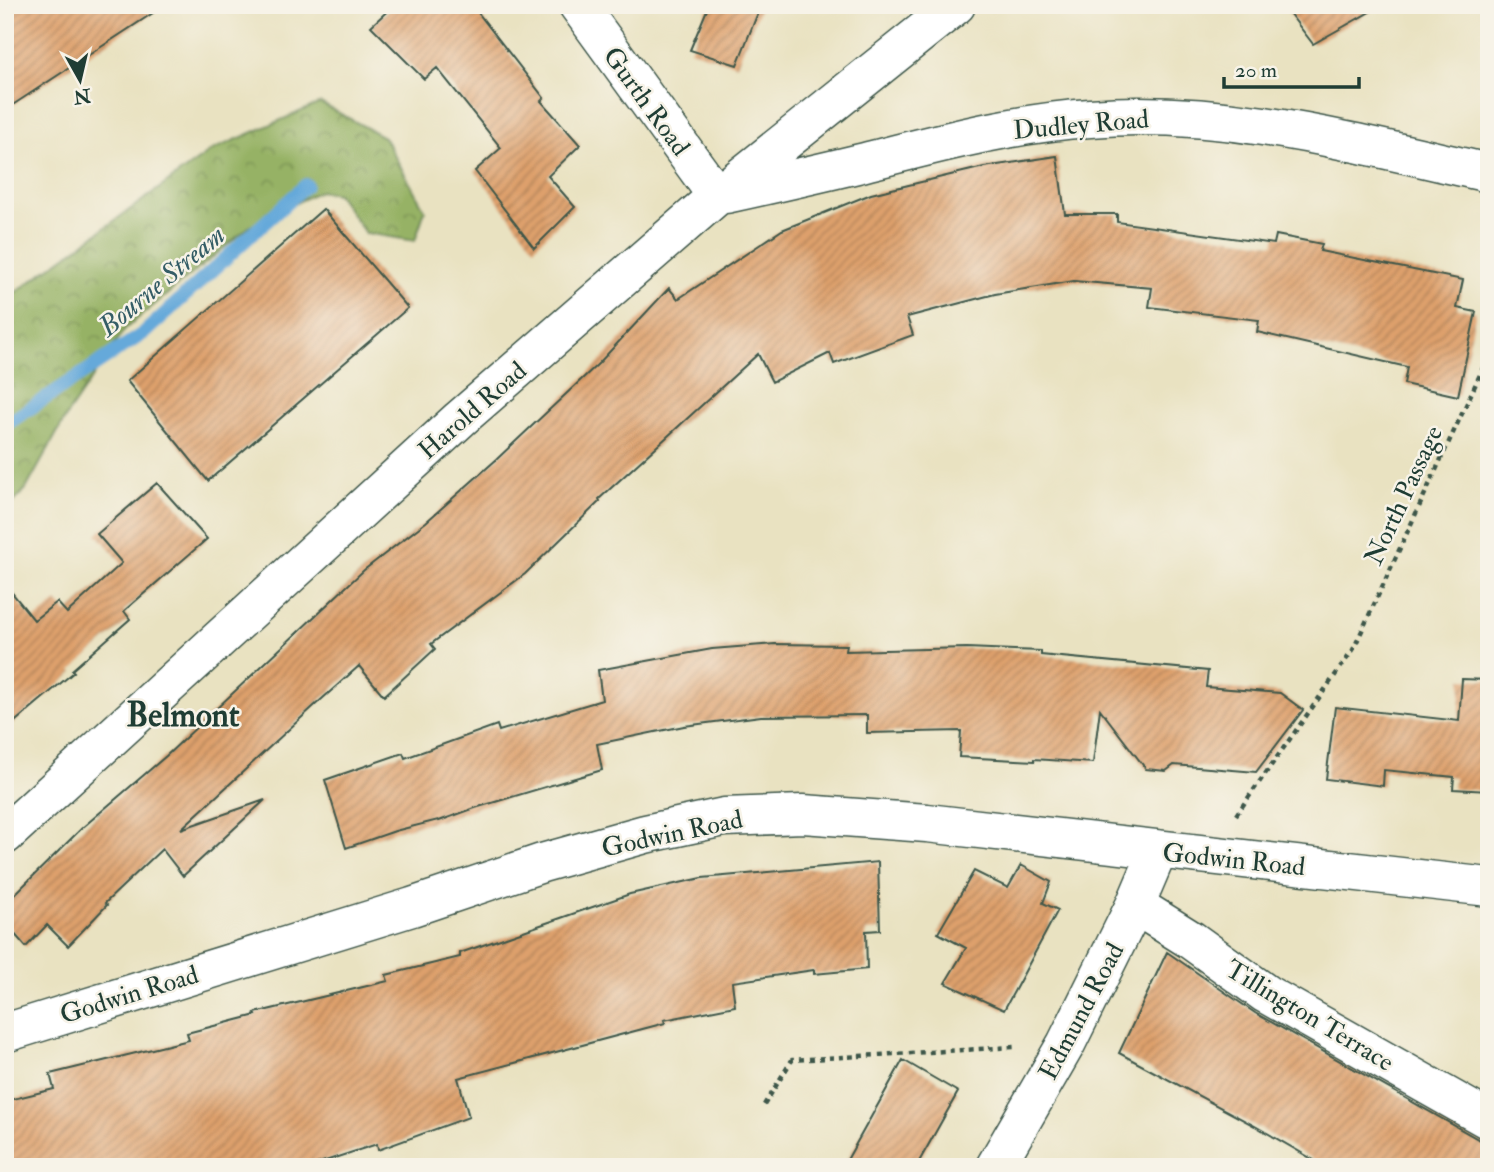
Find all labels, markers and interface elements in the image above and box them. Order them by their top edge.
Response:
street label: Gurth Road [596,41,697,162]
north arrow [46,46,116,116]
scale bar [1224,46,1359,90]
text: 20 m [1235,57,1277,84]
text: N [71,83,93,109]
street label: Dudley Road [1012,103,1150,147]
water label: Bourne Stream [90,218,232,346]
street label: Harold Road [412,355,534,467]
street label: North Passage [1358,421,1450,570]
district label: Belmont [127,695,240,736]
street label: Godwin Road [599,803,746,865]
street label: Godwin Road [1161,837,1307,883]
street label: Edmund Road [1032,937,1132,1086]
street label: Tillington Terrace [1220,953,1399,1079]
street label: Godwin Road [56,959,203,1031]

